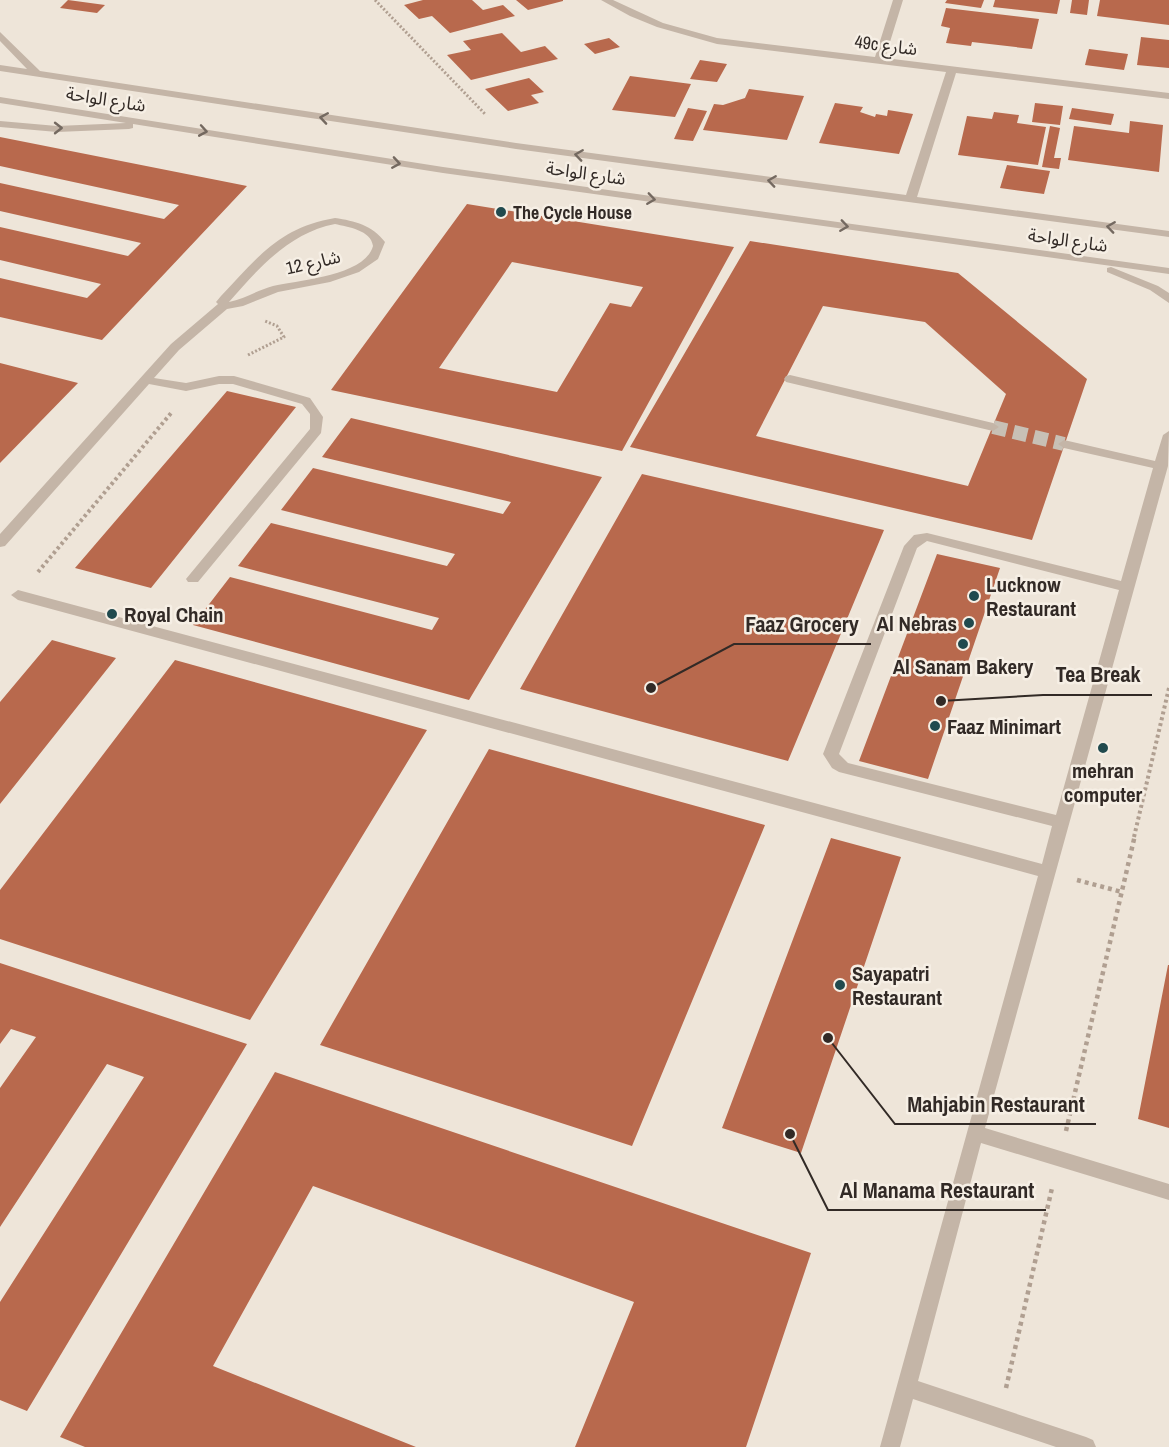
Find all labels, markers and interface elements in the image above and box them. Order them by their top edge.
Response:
street label: 49c شارع [853,29,919,63]
street label: شارع الواحة [64,80,148,120]
one-way arrow [319,112,328,124]
one-way arrow [54,122,63,134]
one-way arrow [198,124,208,137]
one-way arrow [574,149,583,161]
street label: شارع الواحة [544,155,627,193]
one-way arrow [391,156,400,168]
one-way arrow [767,175,777,188]
one-way arrow [646,192,656,205]
place label: The Cycle House [513,200,632,225]
marker: The Cycle House [494,205,508,219]
one-way arrow [839,219,849,231]
one-way arrow [1106,221,1116,233]
street label: شارع الواحة [1026,222,1109,260]
street label: شارع 12 [283,244,343,282]
place label: Lucknow Restaurant [986,570,1076,623]
marker: Lucknow Restaurant [967,589,981,603]
place label: Royal Chain [124,600,224,629]
callout: Faaz Grocery [734,604,871,644]
marker: Royal Chain [105,607,119,621]
text: Faaz Grocery [745,609,859,639]
place label: Al Nebras [877,609,957,638]
marker: Al Nebras [962,616,976,630]
marker: Al Sanam Bakery [956,637,970,651]
place label: Al Sanam Bakery [893,652,1034,681]
callout: Tea Break [1043,655,1152,695]
text: Tea Break [1056,659,1141,689]
place label: Faaz Minimart [947,712,1061,741]
marker: Faaz Minimart [928,719,942,733]
marker: mehran computer [1096,741,1110,755]
place label: mehran computer [1064,756,1143,809]
place label: Sayapatri Restaurant [852,959,942,1012]
marker: Sayapatri Restaurant [833,978,847,992]
callout: Mahjabin Restaurant [895,1084,1096,1124]
text: Mahjabin Restaurant [907,1089,1085,1119]
callout: Al Manama Restaurant [828,1170,1046,1210]
text: Al Manama Restaurant [840,1175,1034,1205]

